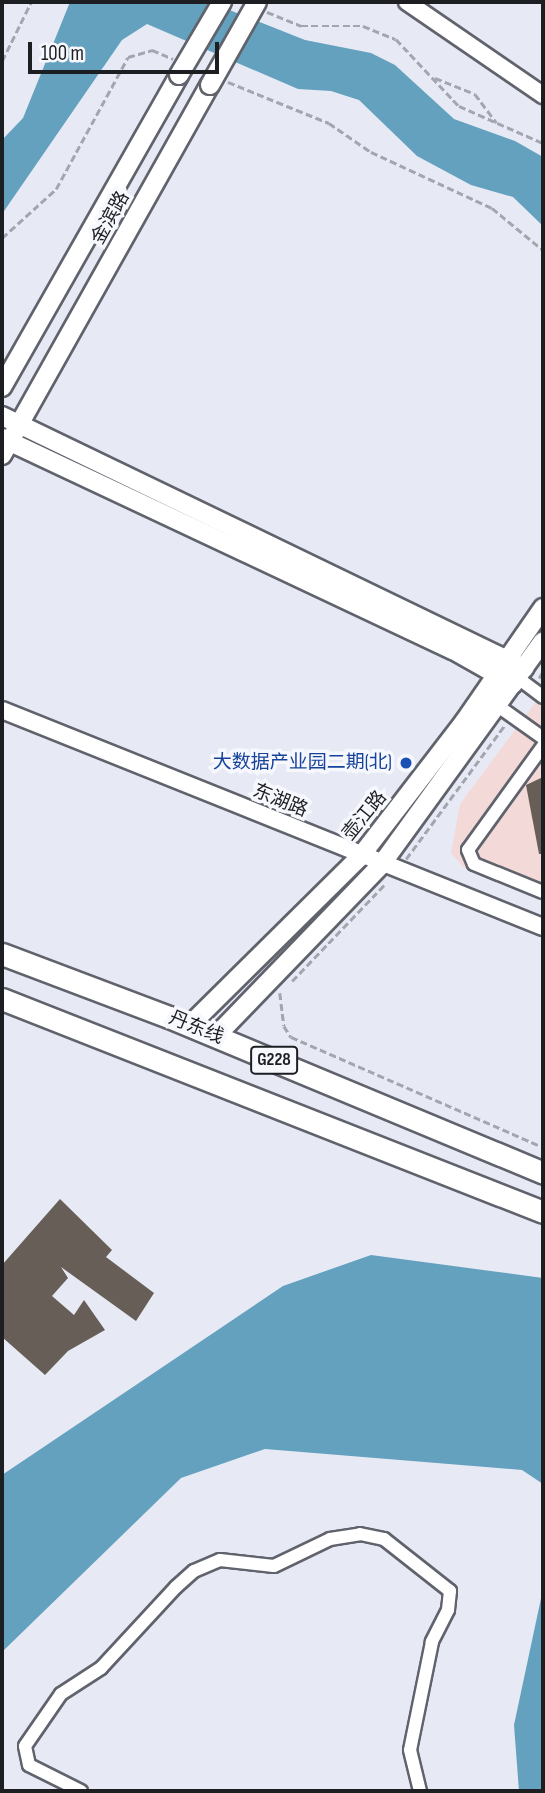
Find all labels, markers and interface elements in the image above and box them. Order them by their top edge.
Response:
scale bar [32,28,222,72]
text: 100 m [41,41,84,66]
street label: 金滨路 [87,188,135,248]
place label: 大数据产业园二期(北) [213,752,392,774]
marker: 大数据产业园二期(北) [398,755,414,771]
street label: 东湖路 [249,780,311,822]
street label: 壶江路 [338,787,392,845]
street label: 丹东线 [165,1007,227,1049]
road number: G228 [250,1045,298,1074]

